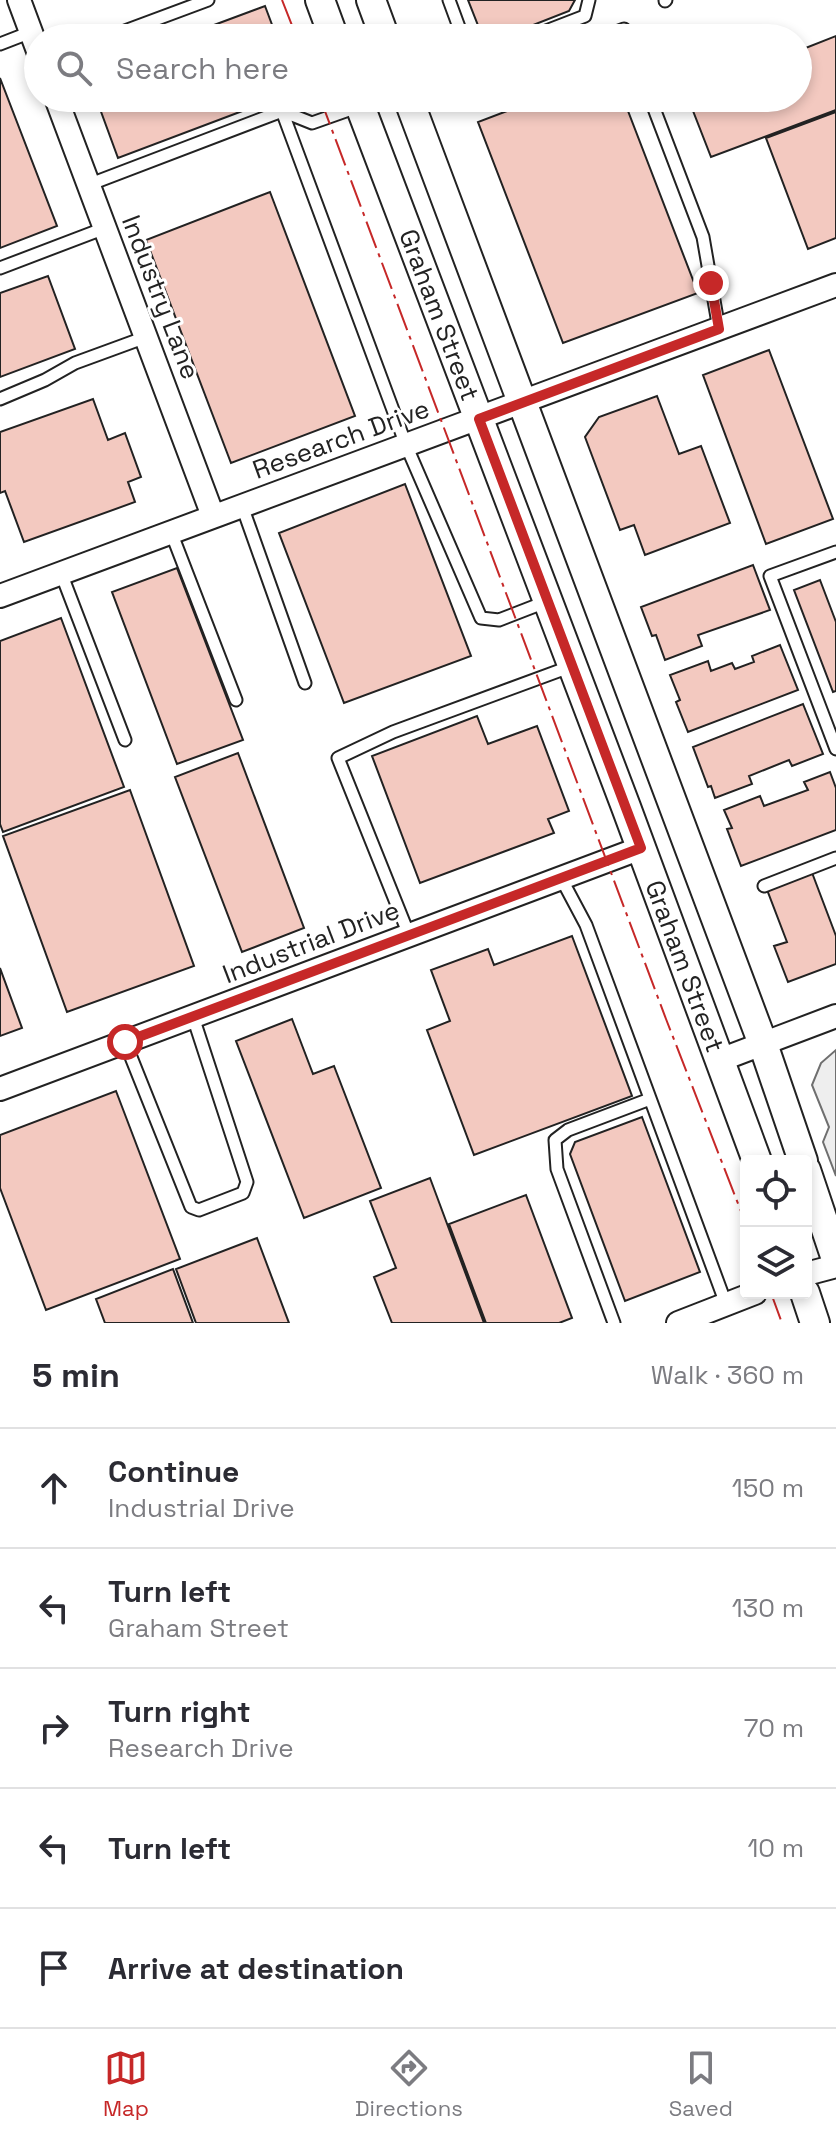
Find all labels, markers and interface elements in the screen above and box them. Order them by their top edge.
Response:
search box [24,24,812,112]
icon: search [52,46,96,90]
text: Search here [116,49,289,88]
street label: Industry Lane [114,210,208,384]
street label: Graham Street [391,224,487,406]
route end [693,265,729,301]
street label: Research Drive [248,391,434,487]
street label: Graham Street [638,875,732,1057]
street label: Industrial Drive [218,893,404,991]
route start [107,1024,143,1060]
map controls [740,1155,812,1299]
button: locate [740,1155,812,1227]
button: layers [740,1227,812,1299]
text: 5 min [32,1354,120,1397]
text: Walk · 360 m [651,1358,804,1392]
text: Continue [108,1452,239,1491]
icon: ahead [32,1466,76,1510]
text: 150 m [732,1471,804,1505]
text: Industrial Drive [108,1491,295,1525]
text: Turn left [108,1572,231,1611]
icon: left [32,1586,76,1630]
text: 130 m [732,1591,804,1625]
text: Graham Street [108,1611,289,1645]
text: Turn right [108,1692,251,1731]
icon: right [32,1706,76,1750]
text: 70 m [744,1711,804,1745]
text: Research Drive [108,1731,294,1765]
icon: left [32,1826,76,1870]
text: Turn left [108,1829,231,1868]
text: 10 m [747,1831,804,1865]
icon: arrive [32,1946,76,1990]
text: Arrive at destination [108,1949,404,1988]
tab: Map [103,2046,149,2122]
tab: Directions [355,2046,463,2122]
tab: Saved [669,2046,733,2122]

